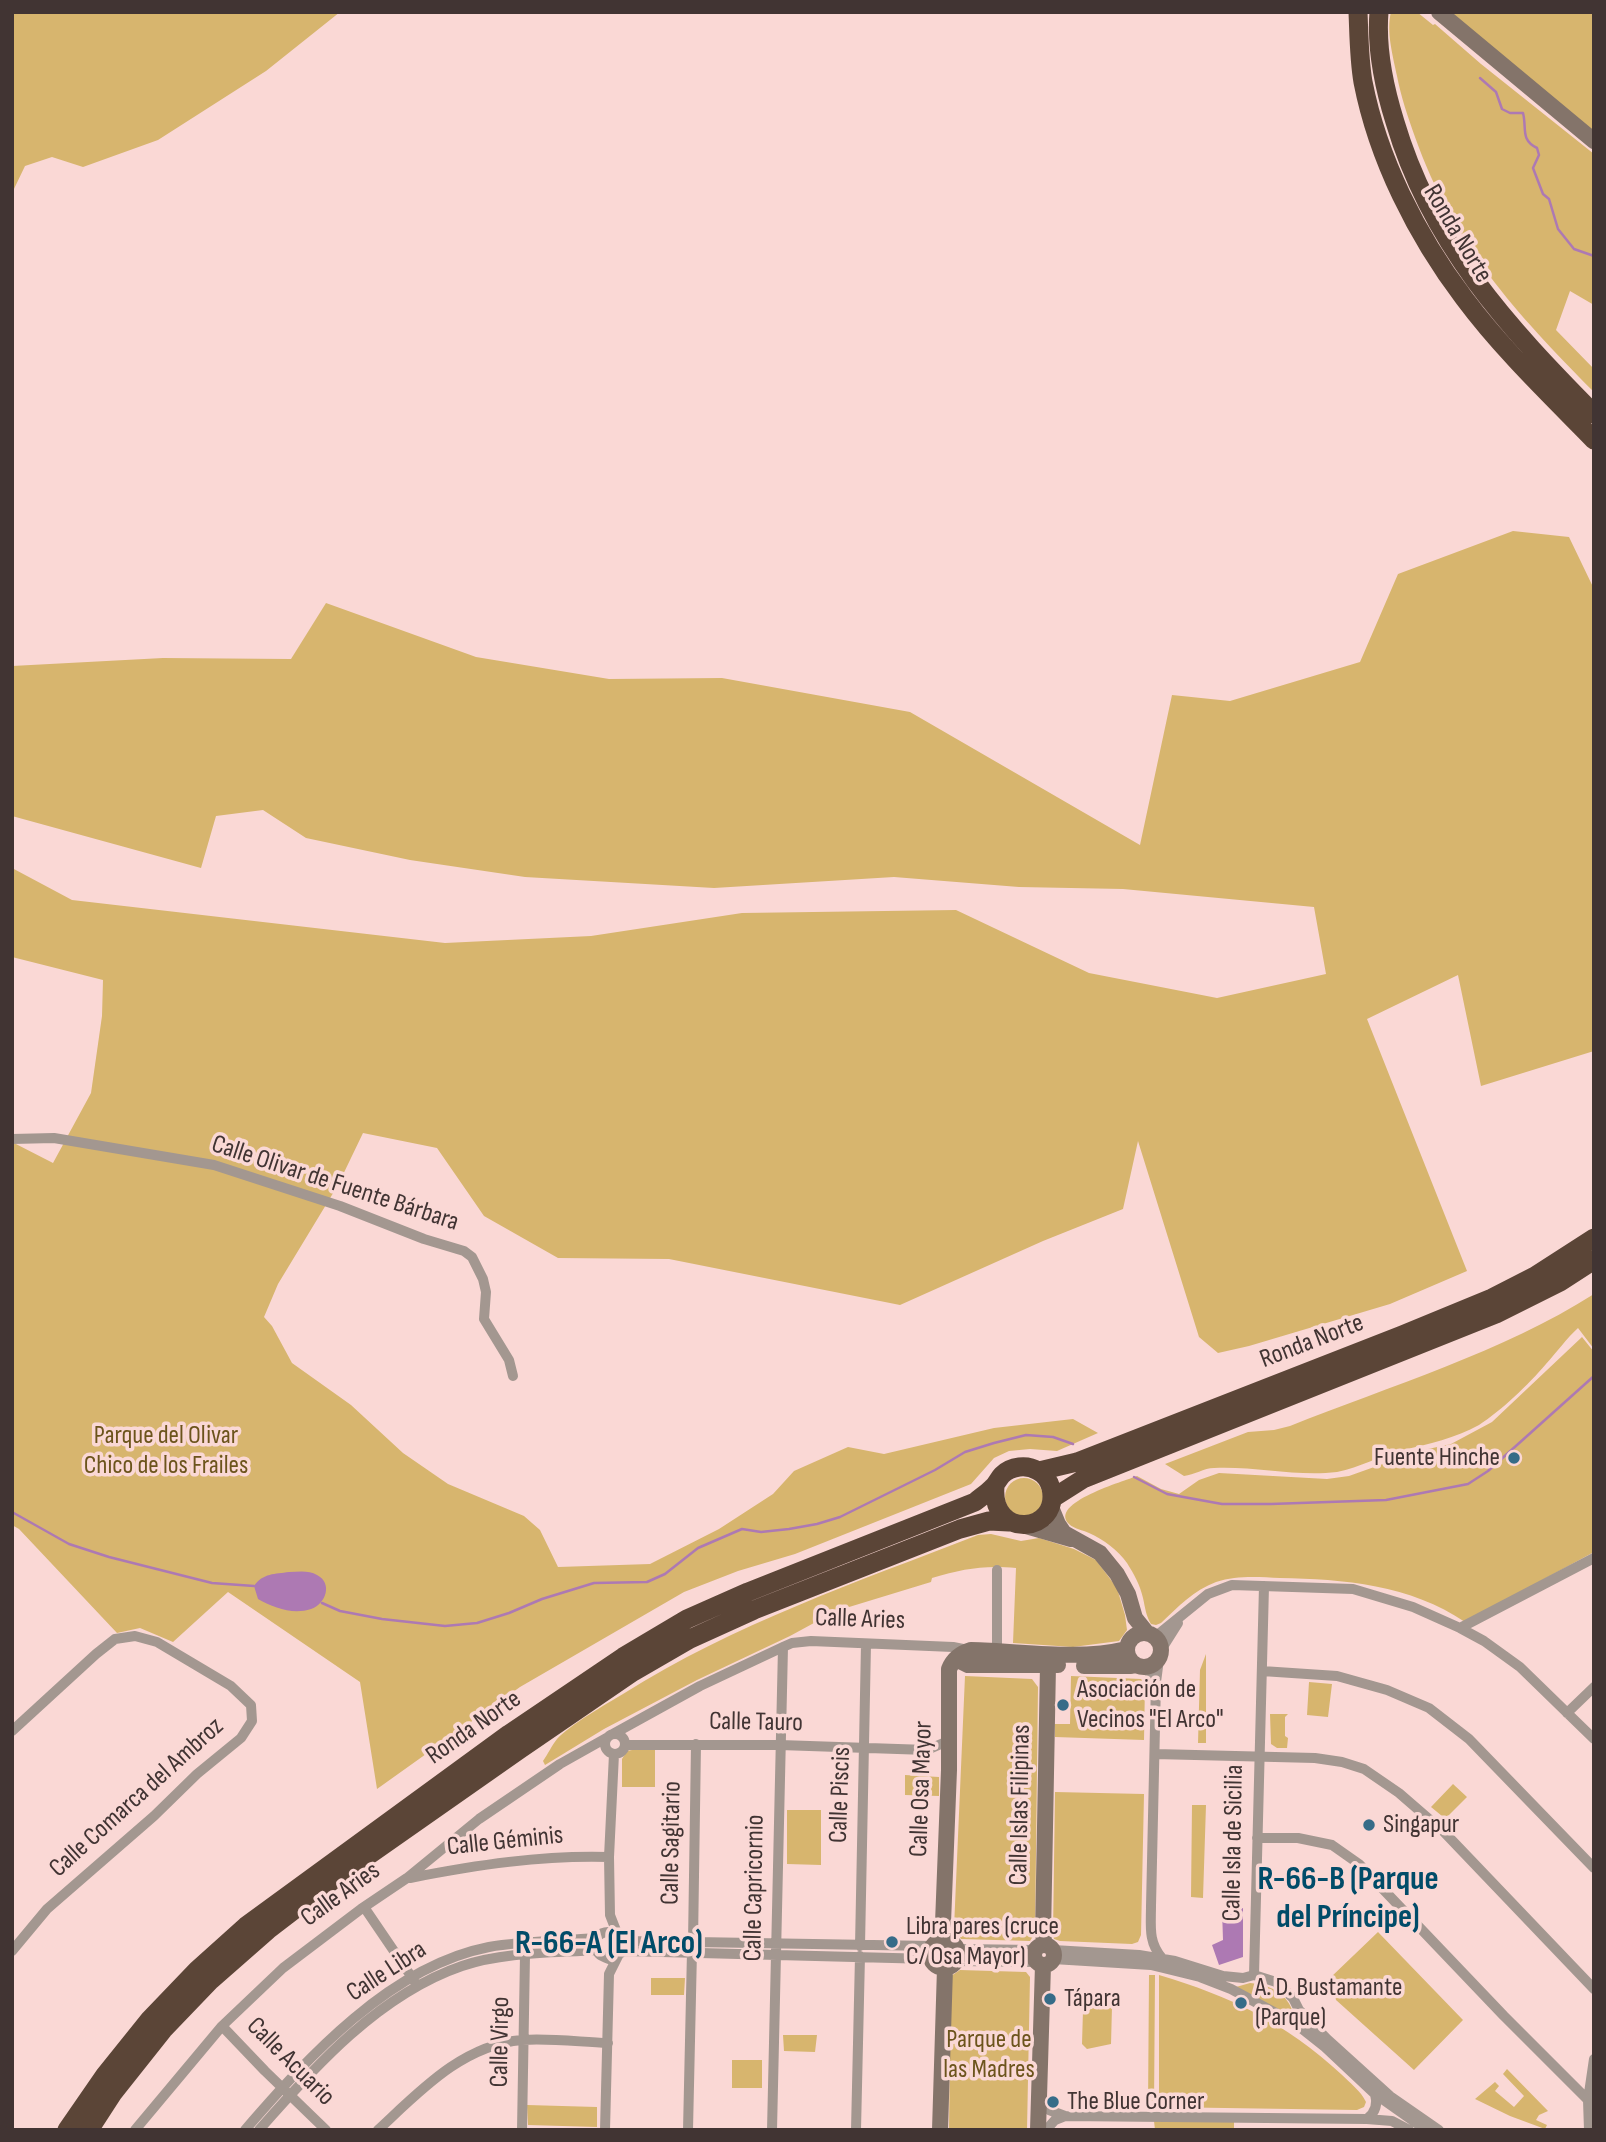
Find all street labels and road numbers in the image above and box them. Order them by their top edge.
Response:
street label: Ronda Norte [1416,179,1498,289]
street label: Calle Olivar de Fuente Bárbara [208,1129,462,1239]
street label: Ronda Norte [1256,1308,1368,1376]
street label: Calle Aries [814,1603,906,1637]
street label: Ronda Norte [421,1684,527,1772]
street label: Calle Tauro [709,1707,803,1739]
street label: Calle Comarca del Ambroz [43,1712,231,1884]
street label: Calle Osa Mayor [904,1721,940,1857]
street label: Calle Islas Filipinas [1004,1724,1038,1886]
street label: Calle Piscis [824,1746,858,1844]
street label: Calle Isla de Sicilia [1217,1764,1251,1922]
street label: Calle Sagitario [655,1781,689,1905]
street label: Calle Capricornio [738,1814,772,1962]
street label: Calle Géminis [445,1820,565,1864]
street label: Calle Aries [295,1856,387,1934]
street label: Calle Libra [341,1935,433,2009]
street label: Calle Virgo [485,1996,517,2088]
street label: Calle Acuario [239,2011,341,2113]

